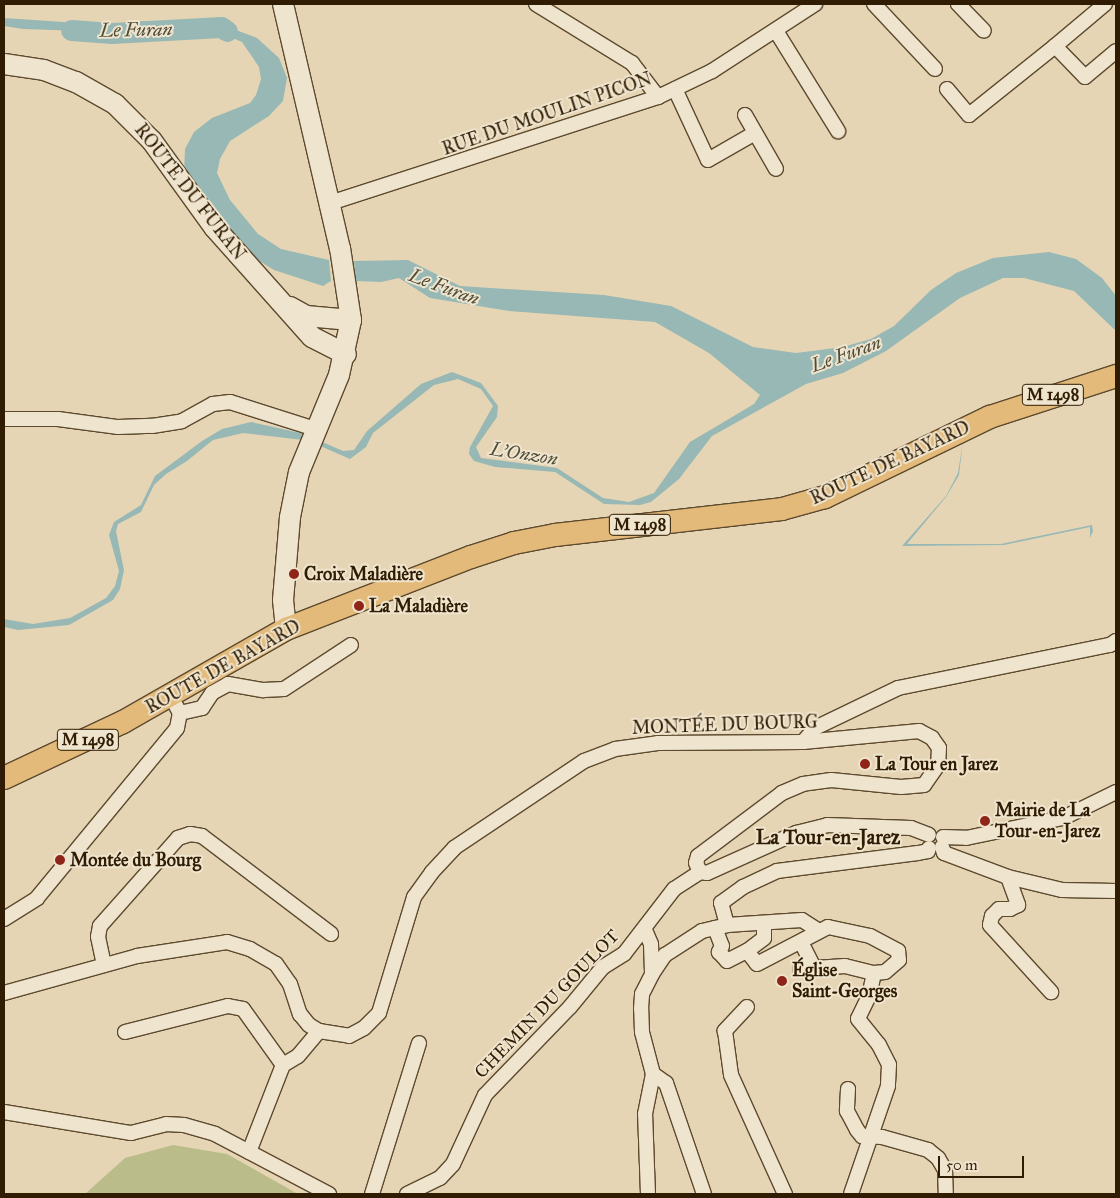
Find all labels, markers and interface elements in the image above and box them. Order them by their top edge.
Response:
water label: Le Furan [99,18,173,42]
street label: RUE DU MOULIN PICON [439,68,655,160]
street label: ROUTE DU FURAN [130,119,250,265]
water label: Le Furan [406,264,482,310]
water label: Le Furan [808,331,884,377]
road number: M 1498 [1022,382,1084,408]
street label: ROUTE DE BAYARD [807,417,973,509]
water label: L'Onzon [489,437,559,471]
road number: M 1498 [609,512,671,538]
place label: Croix Maladière [304,563,423,585]
marker: Croix Maladière [288,568,300,580]
place label: La Maladière [369,595,468,617]
marker: La Maladière [353,600,365,612]
street label: ROUTE DE BAYARD [142,615,304,719]
street label: MONTÉE DU BOURG [632,711,818,739]
road number: M 1498 [57,726,119,754]
place label: La Tour en Jarez [875,753,998,775]
marker: La Tour en Jarez [859,758,871,770]
place label: Mairie de La Tour-en-Jarez [995,800,1100,842]
marker: Mairie de La Tour-en-Jarez [979,815,991,827]
district label: La Tour-en-Jarez [756,825,900,849]
place label: Montée du Bourg [70,849,201,871]
marker: Montée du Bourg [54,854,66,866]
street label: CHEMIN DU GOULOT [470,925,624,1083]
place label: Église Saint-Georges [792,960,897,1002]
marker: Église Saint-Georges [776,975,788,987]
scale bar [940,1146,1026,1178]
text: 50 m [946,1156,978,1174]

